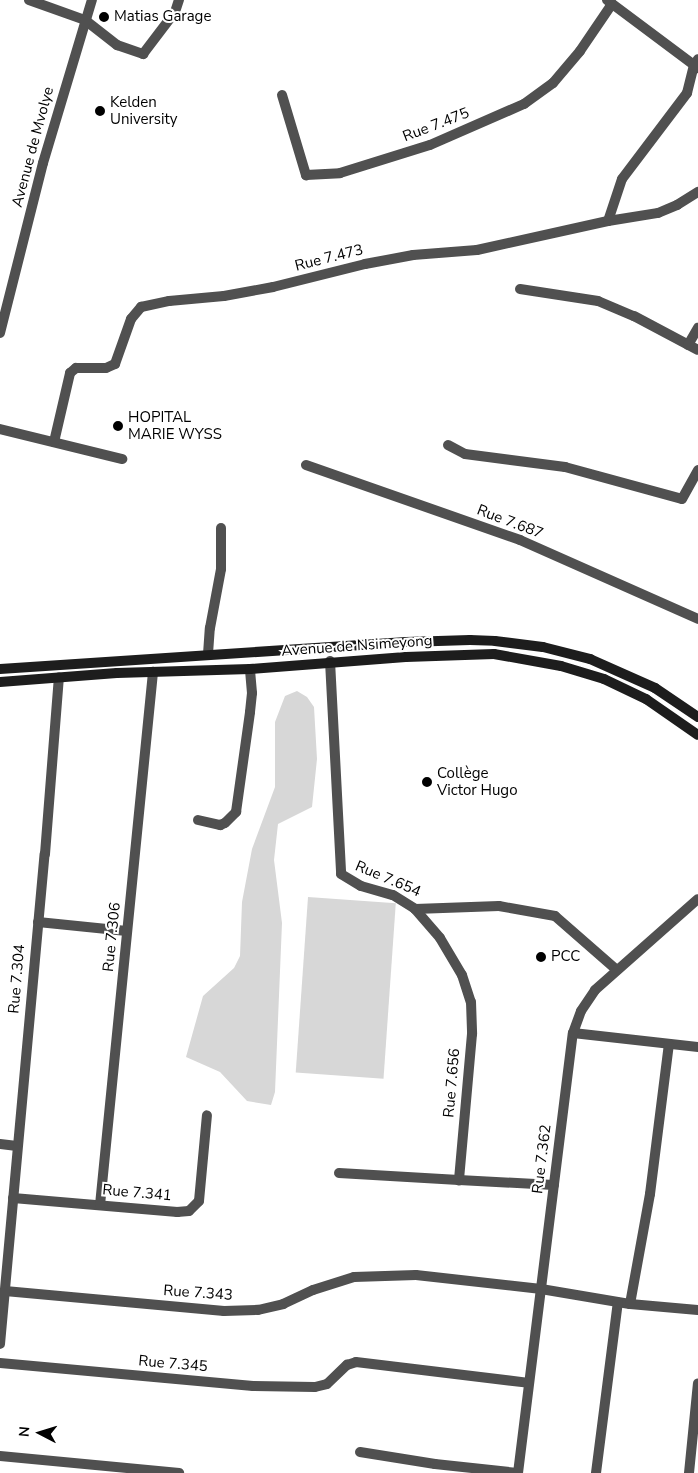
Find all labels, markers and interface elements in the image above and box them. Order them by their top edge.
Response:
place label: Matias Garage [114,8,211,26]
marker: Matias Garage [98,11,110,23]
street label: Avenue de Mvolye [8,85,58,209]
place label: Kelden University [110,93,178,128]
street label: Rue 7.475 [400,104,472,146]
marker: Kelden University [94,105,106,117]
street label: Rue 7.473 [293,241,365,275]
place label: HOPITAL MARIE WYSS [128,408,222,443]
marker: HOPITAL MARIE WYSS [112,420,124,432]
street label: Rue 7.687 [474,501,546,543]
street label: Avenue de Nsimeyong [281,632,433,660]
place label: Collège Victor Hugo [437,764,517,799]
marker: Collège Victor Hugo [421,776,433,788]
street label: Rue 7.654 [352,857,424,901]
street label: Rue 7.306 [99,901,125,973]
street label: Rue 7.304 [5,943,29,1015]
place label: PCC [551,948,580,966]
marker: PCC [535,951,547,963]
street label: Rue 7.656 [440,1047,464,1119]
street label: Rue 7.362 [529,1123,555,1195]
street label: Rue 7.341 [101,1181,173,1205]
street label: Rue 7.343 [163,1282,233,1304]
street label: Rue 7.345 [137,1352,209,1376]
north arrow [15,1408,65,1458]
text: N [15,1426,34,1438]

